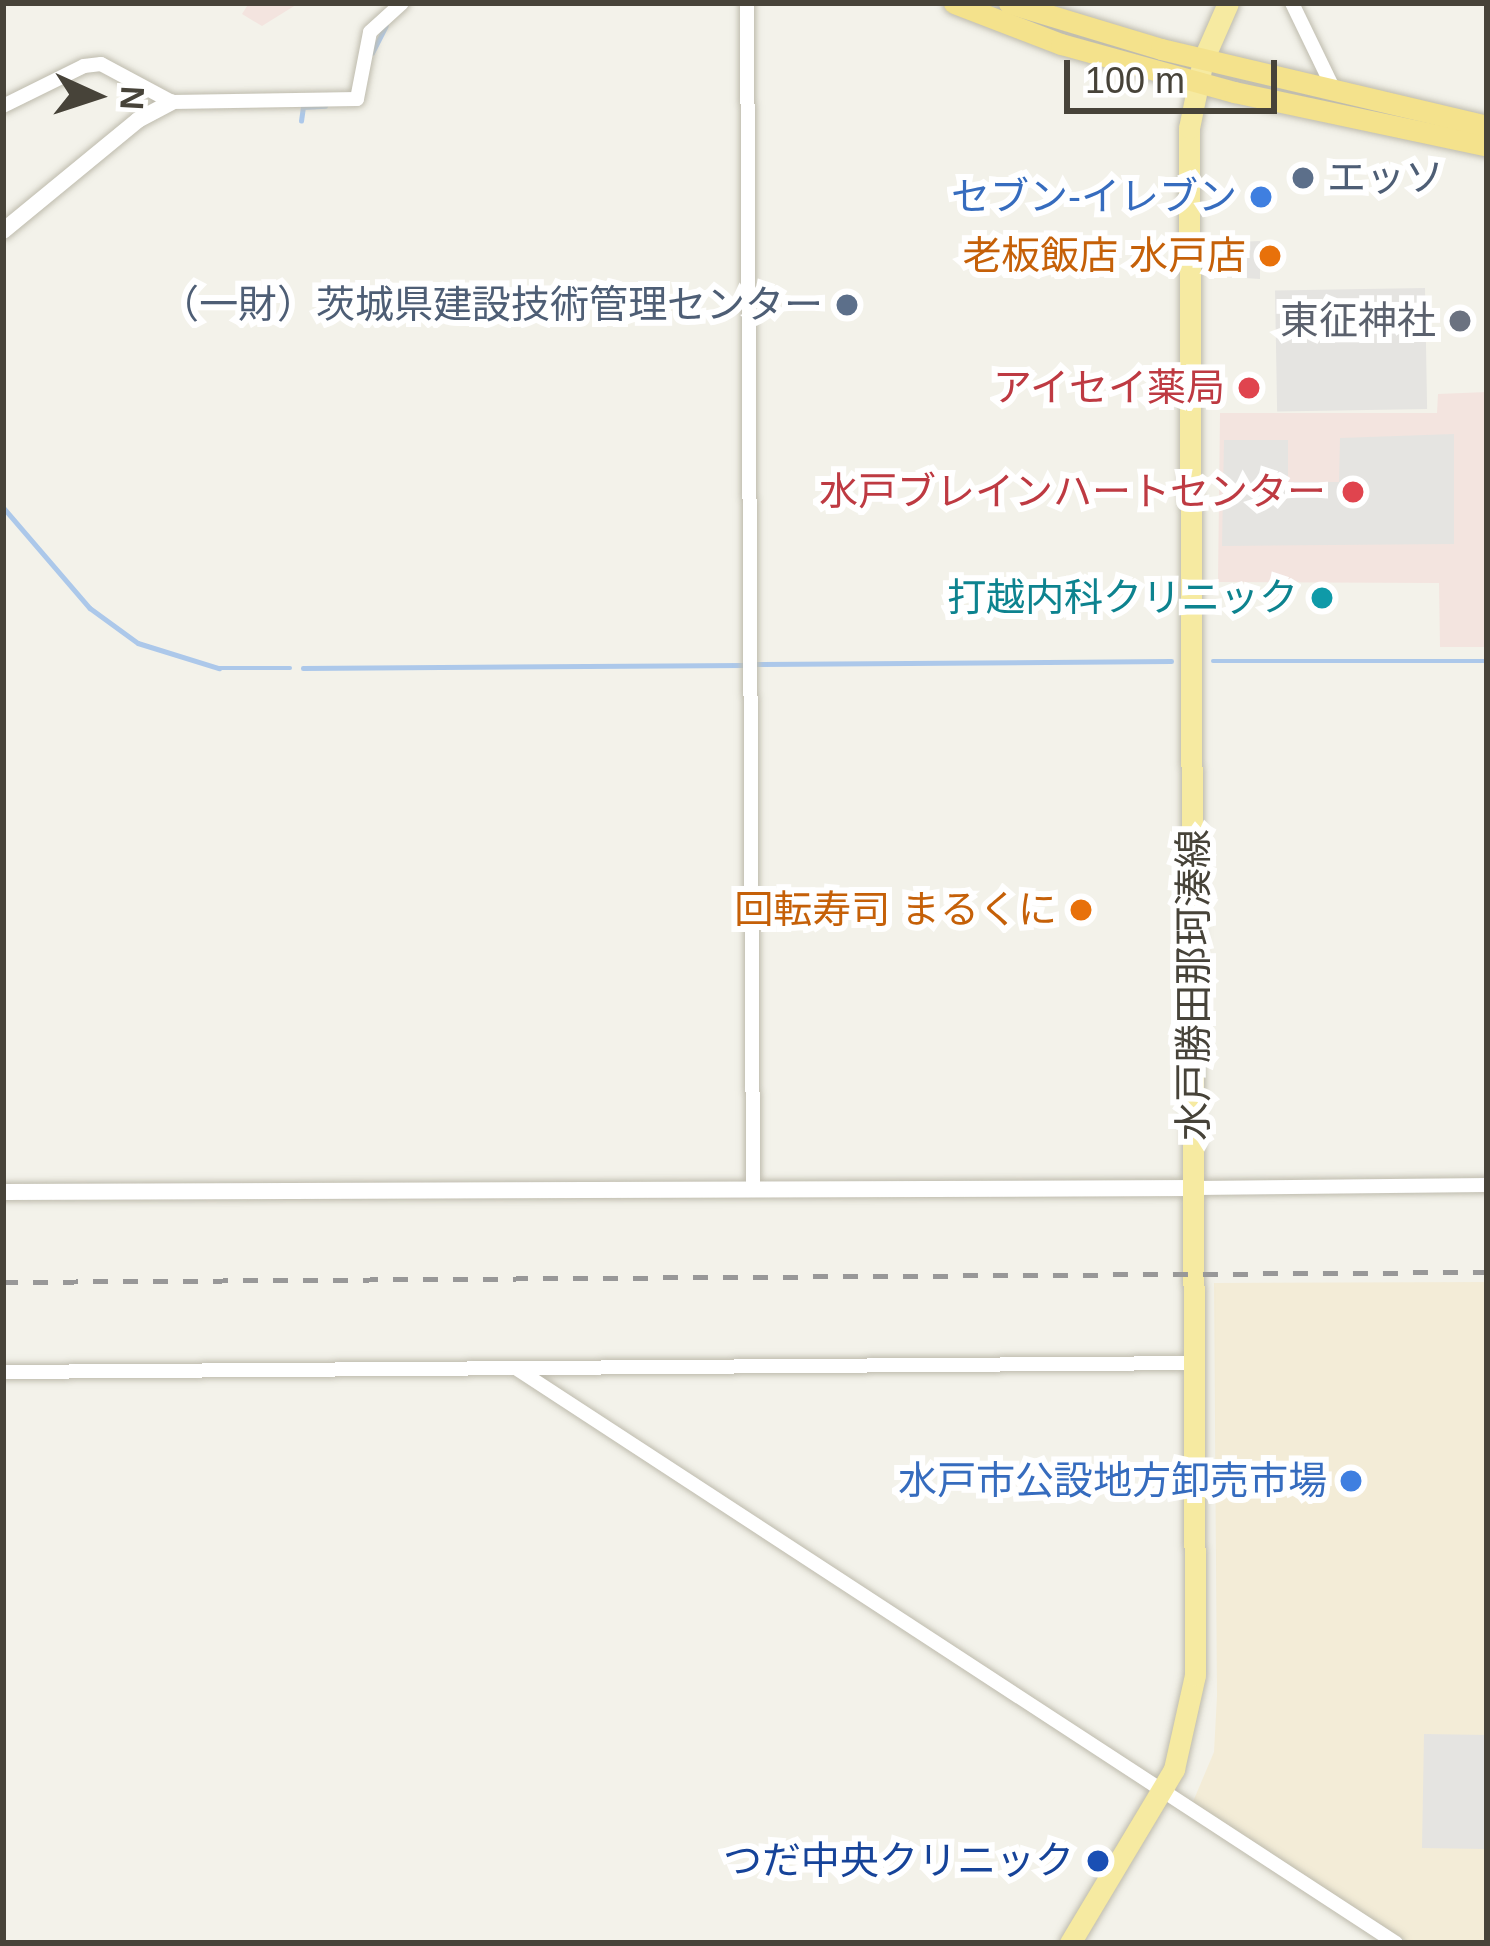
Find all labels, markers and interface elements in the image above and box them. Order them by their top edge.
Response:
north arrow [36,36,156,156]
scale bar [1070,36,1283,110]
text: 100 m [1085,60,1185,101]
text: N [113,85,152,111]
place label: エッソ [1327,155,1444,201]
marker: エッソ [1290,165,1316,191]
place label: セブン-イレブン [951,174,1237,220]
marker: セブン-イレブン [1248,184,1274,210]
place label: 老板飯店 水戸店 [962,233,1246,279]
marker: 老板飯店 水戸店 [1257,243,1283,269]
place label: （一財）茨城県建設技術管理センター [160,282,823,328]
marker: （一財）茨城県建設技術管理センター [834,292,860,318]
place label: 東征神社 [1280,298,1436,344]
marker: 東征神社 [1447,308,1473,334]
place label: アイセイ薬局 [991,365,1225,411]
marker: アイセイ薬局 [1236,375,1262,401]
place label: 水戸ブレインハートセンター [819,469,1326,515]
marker: 水戸ブレインハートセンター [1337,476,1369,508]
place label: 打越内科クリニック [947,575,1298,621]
marker: 打越内科クリニック [1309,585,1335,611]
street label: 水戸勝田那珂湊線 [1171,829,1217,1141]
place label: 回転寿司 まるくに [734,887,1057,933]
marker: 回転寿司 まるくに [1068,897,1094,923]
place label: 水戸市公設地方卸売市場 [898,1458,1327,1504]
marker: 水戸市公設地方卸売市場 [1338,1468,1364,1494]
place label: つだ中央クリニック [723,1838,1074,1884]
marker: つだ中央クリニック [1085,1848,1111,1874]

